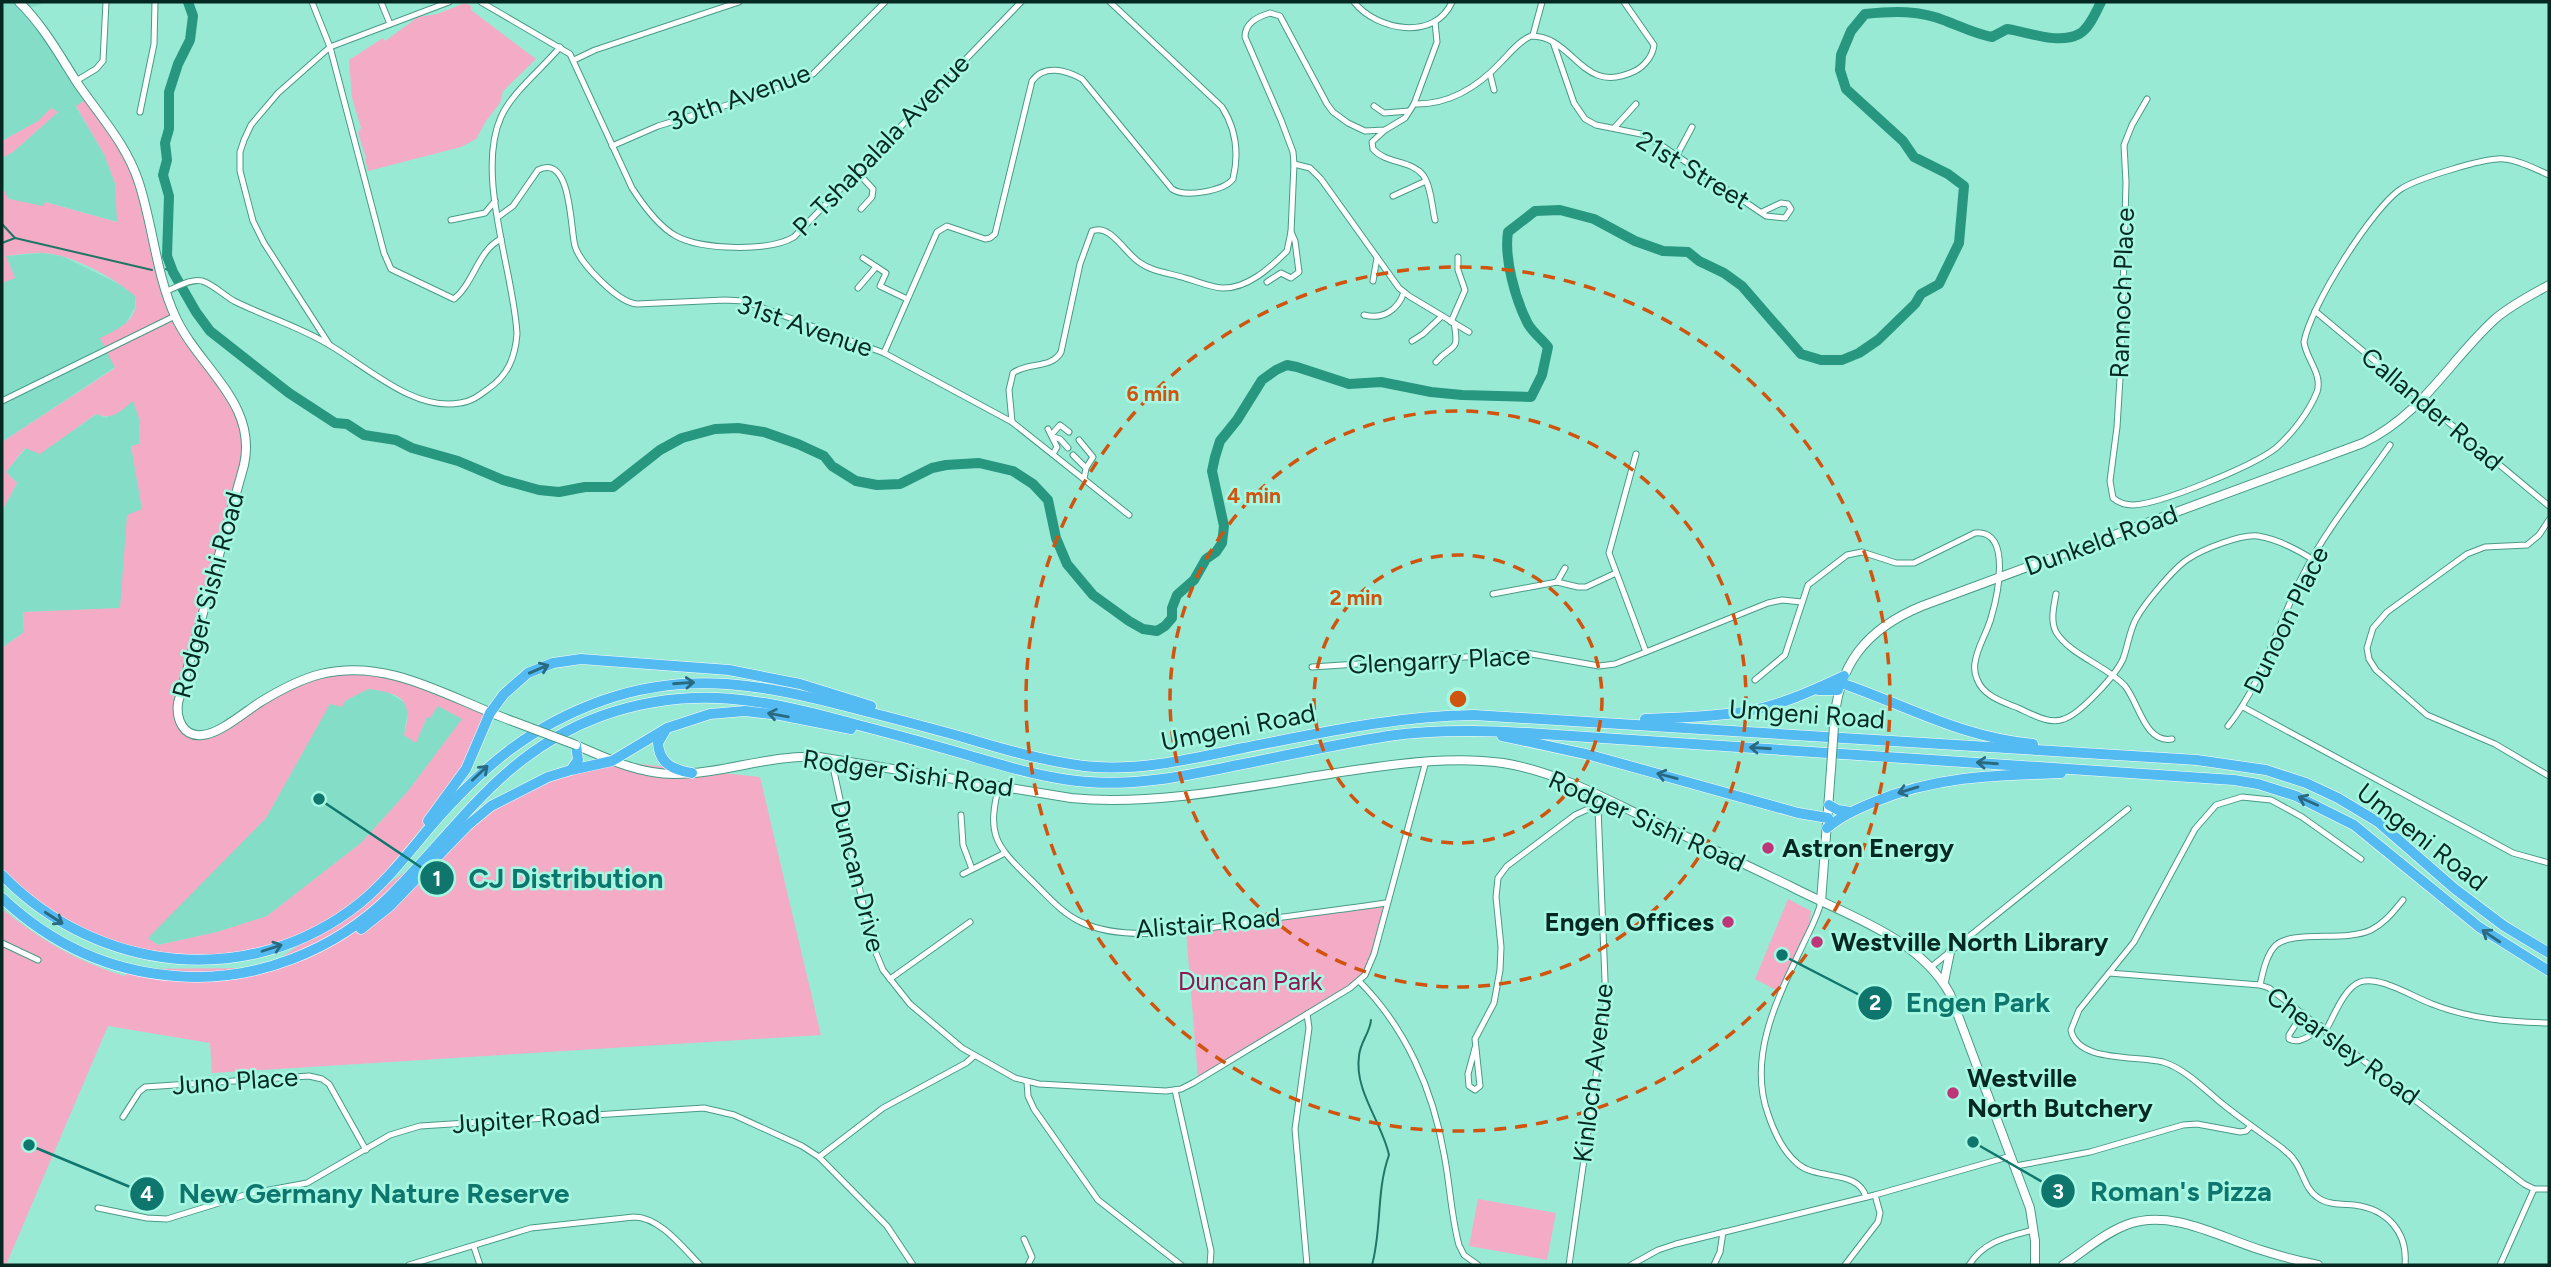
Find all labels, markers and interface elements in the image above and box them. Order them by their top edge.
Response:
street label: P. Tshabalala Avenue [786,47,976,243]
street label: 30th Avenue [663,56,815,138]
street label: 21st Street [1631,124,1756,216]
street label: Rannoch Place [2103,207,2141,379]
street label: 31st Avenue [733,288,877,364]
street label: Callander Road [2354,340,2510,478]
text: 6 min [1127,381,1179,406]
text: 4 min [1227,483,1281,508]
street label: Rodger Sishi Road [165,488,251,702]
street label: Dunkeld Road [2020,497,2182,583]
street label: Dunoon Place [2236,541,2336,699]
text: 2 min [1330,585,1382,610]
street label: Glengarry Place [1347,639,1531,681]
one-way arrow [528,661,550,674]
one-way arrow [673,676,695,689]
centre of rings [1446,687,1470,711]
street label: Umgeni Road [1728,693,1886,735]
street label: Umgeni Road [1158,696,1318,758]
one-way arrow [767,708,790,721]
one-way arrow [1749,741,1771,754]
street label: Rodger Sishi Road [801,742,1015,804]
one-way arrow [1976,756,1998,769]
street label: Rodger Sishi Road [1544,763,1750,879]
one-way arrow [471,765,489,781]
one-way arrow [1656,769,1678,782]
street label: Umgeni Road [2350,776,2494,898]
one-way arrow [1897,784,1919,797]
one-way arrow [2298,794,2320,807]
street label: Duncan Drive [824,797,892,955]
place label: Astron Energy [1782,832,1954,864]
marker: Astron Energy [1760,840,1776,856]
callout: CJ Distribution [419,854,677,903]
text: CJ Distribution [469,861,663,895]
text: 1 [433,866,441,891]
street label: Alistair Road [1134,901,1282,945]
place label: Engen Offices [1545,906,1714,938]
one-way arrow [44,911,63,926]
marker: Engen Offices [1720,914,1736,930]
place label: Westville North Library [1831,926,2108,958]
one-way arrow [2482,928,2501,943]
marker: Westville North Library [1809,934,1825,950]
one-way arrow [261,941,283,954]
park label: Duncan Park [1178,965,1323,997]
callout: Engen Park [1857,978,2065,1027]
street label: Chearsley Road [2260,980,2426,1112]
street label: Kinloch Avenue [1566,982,1620,1164]
text: Engen Park [1906,985,2050,1019]
text: 2 [1869,990,1881,1015]
street label: Juno Place [171,1061,299,1101]
place label: Westville North Butchery [1967,1062,2153,1124]
marker: Westville North Butchery [1945,1085,1961,1101]
street label: Jupiter Road [451,1098,601,1140]
callout: Roman's Pizza [2041,1167,2286,1216]
callout: New Germany Nature Reserve [129,1169,583,1218]
text: Roman's Pizza [2090,1174,2272,1208]
text: New Germany Nature Reserve [178,1176,570,1210]
text: 3 [2052,1179,2064,1204]
text: 4 [140,1181,154,1206]

